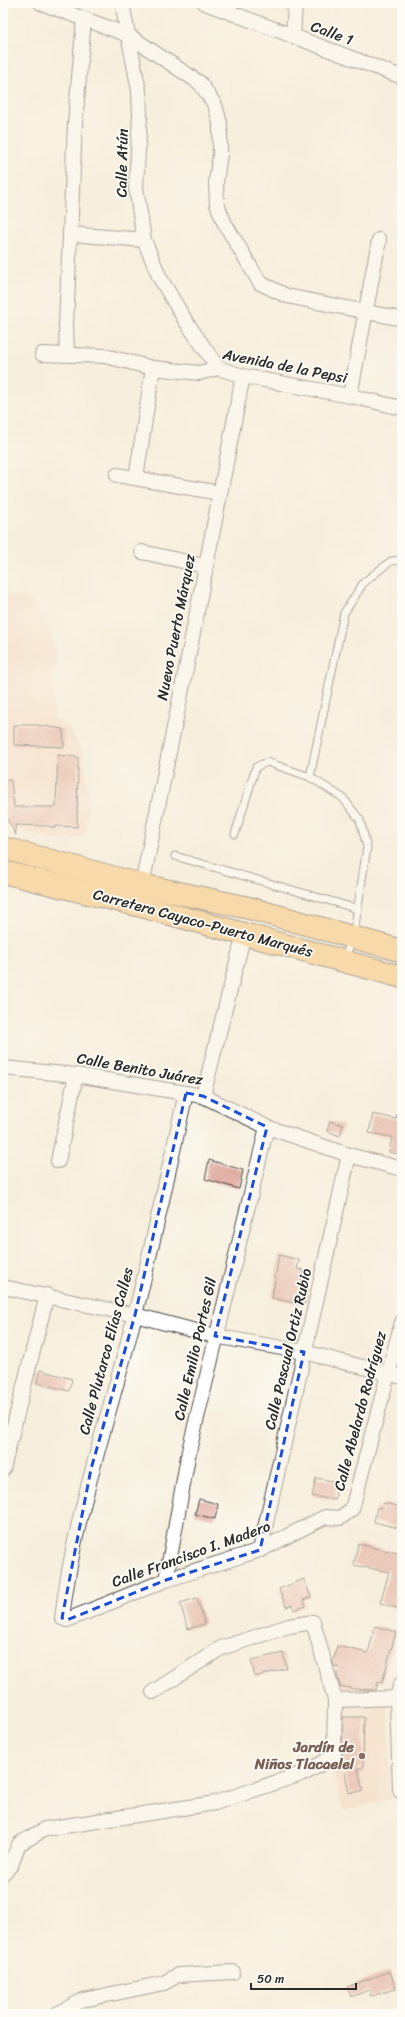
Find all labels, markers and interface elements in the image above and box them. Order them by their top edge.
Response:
street label: Calle 1 [307,13,357,53]
street label: Calle Atún [108,128,136,198]
street label: Avenida de la Pepsi [219,341,350,391]
street label: Nuevo Puerto Márquez [149,551,203,702]
street label: Carretera Cayaco-Puerto Marqués [90,881,316,965]
street label: Calle Benito Juárez [75,1045,206,1093]
street label: Calle Plutarco Elías Calles [71,1264,141,1438]
street label: Calle Pascual Ortiz Rubio [257,1265,319,1432]
street label: Calle Emilio Portes Gil [166,1274,224,1423]
street label: Calle Abelardo Rodríguez [326,1327,394,1494]
street label: Calle Francisco I. Madero [108,1513,274,1595]
place label: Jardín de Niños Tlacaelel [254,1734,355,1777]
marker: Jardín de Niños Tlacaelel [357,1751,367,1761]
scale bar [251,1965,356,1991]
text: 50 m [257,1968,284,1990]

